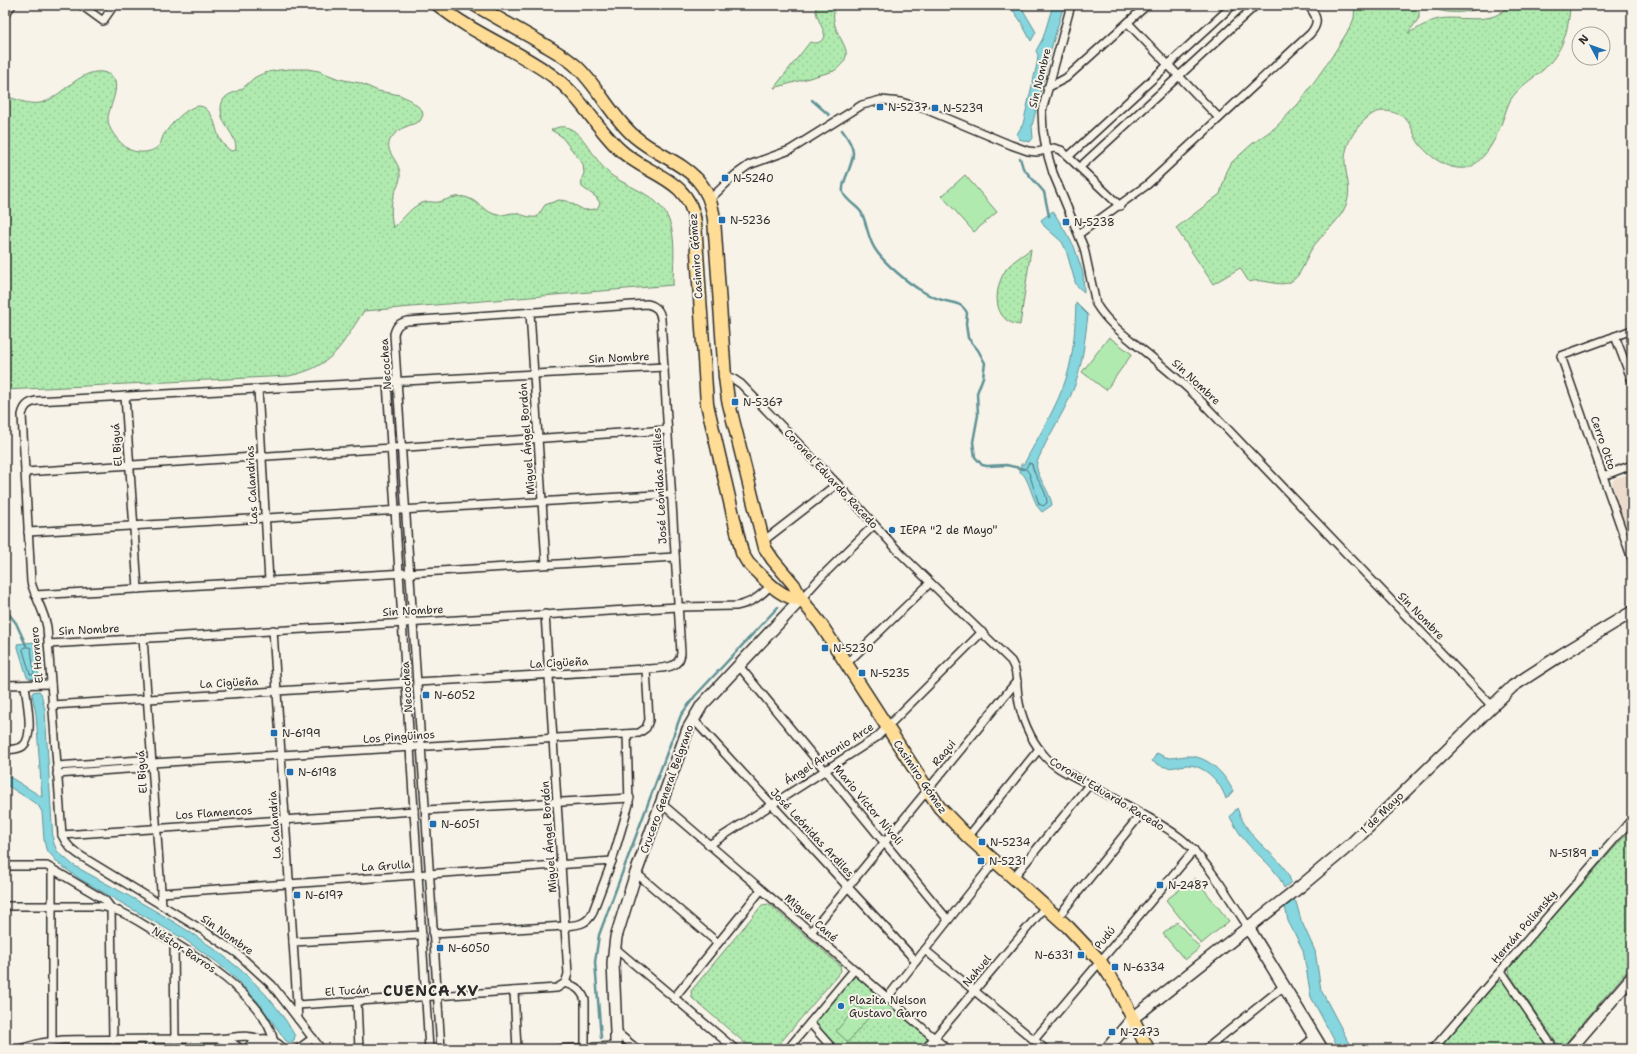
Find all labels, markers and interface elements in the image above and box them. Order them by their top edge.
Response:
north arrow [1571,26,1611,66]
text: N [1575,31,1593,48]
street label: Sin Nombre [1025,47,1055,109]
place label: N-5237 [888,100,928,115]
place label: N-5239 [943,101,983,116]
marker: N-5237 [875,102,885,112]
marker: N-5239 [930,103,940,113]
place label: N-5240 [733,171,774,186]
marker: N-5240 [720,173,730,183]
street label: Casimiro Gómez [686,213,706,299]
place label: N-5236 [730,213,771,228]
marker: N-5236 [717,215,727,225]
place label: N-5238 [1074,215,1115,230]
marker: N-5238 [1061,217,1071,227]
street label: Necochea [377,338,395,390]
street label: Sin Nombre [588,349,650,367]
street label: Sin Nombre [1169,356,1223,408]
street label: Miguel Ángel Bordón [515,382,538,495]
place label: N-5367 [743,395,783,410]
marker: N-5367 [730,397,740,407]
street label: Cerro Otto [1587,414,1619,472]
street label: El Biguá [108,423,126,467]
street label: Coronel Eduardo Racedo [781,426,882,532]
street label: José Leónidas Ardiles [649,427,671,545]
street label: Las Calandrias [242,445,262,525]
place label: IEPA "2 de Mayo" [900,523,997,538]
marker: IEPA "2 de Mayo" [887,525,897,535]
street label: Sin Nombre [1394,589,1448,643]
street label: Sin Nombre [382,602,444,620]
street label: Sin Nombre [58,621,120,639]
street label: El Hornero [27,626,47,684]
place label: N-5230 [833,641,874,656]
marker: N-5230 [820,643,830,653]
street label: La Cigüeña [529,654,589,672]
street label: Necochea [398,661,416,713]
place label: N-5235 [870,666,910,681]
marker: N-5235 [857,668,867,678]
street label: La Cigüeña [199,674,259,692]
place label: N-6052 [434,688,476,703]
marker: N-6052 [421,690,431,700]
street label: Ángel Antonio Arce [781,719,877,789]
street label: Crucero General Belgrano [637,722,697,856]
place label: N-6199 [282,726,321,741]
street label: Los Pingüinos [363,727,435,747]
marker: N-6199 [269,728,279,738]
street label: Casimiro Gómez [890,737,950,817]
street label: Raqui [929,737,959,769]
street label: El Biguá [133,750,151,794]
street label: Coronel Eduardo Racedo [1047,754,1168,834]
street label: Mario Víctor Nívoli [830,761,906,849]
place label: N-6198 [298,765,337,780]
marker: N-6198 [285,767,295,777]
street label: Miguel Ángel Bordón [537,780,560,893]
street label: José Leónidas Ardiles [767,785,857,881]
street label: 1 de Mayo [1357,788,1407,838]
street label: La Calandria [265,790,285,860]
street label: Los Flamencos [175,803,253,823]
place label: N-6051 [441,817,480,832]
marker: N-6051 [428,819,438,829]
place label: N-5234 [990,835,1031,850]
marker: N-5234 [977,837,987,847]
place label: N-5189 [1549,846,1587,861]
marker: N-5189 [1590,848,1600,858]
place label: N-5231 [989,854,1026,869]
marker: N-5231 [976,856,986,866]
street label: La Grulla [361,857,411,875]
place label: N-2487 [1168,878,1209,893]
marker: N-2487 [1155,880,1165,890]
street label: Hernán Poliansky [1488,887,1560,967]
place label: N-6197 [305,888,344,903]
marker: N-6197 [292,890,302,900]
street label: Miguel Cané [781,891,841,945]
street label: Sin Nombre [198,911,256,959]
street label: Pudú [1091,923,1119,953]
street label: Néstor Barros [149,924,219,976]
place label: N-6050 [448,941,490,956]
marker: N-6050 [435,943,445,953]
place label: N-6331 [1035,948,1073,963]
marker: N-6331 [1076,950,1086,960]
street label: Nahuel [959,951,995,990]
place label: N-6334 [1123,960,1165,975]
marker: N-6334 [1110,962,1120,972]
district label: CUENCA XV [383,981,479,1001]
street label: El Tucán [324,982,370,1000]
place label: Plazita Nelson Gustavo Garro [849,993,927,1021]
marker: Plazita Nelson Gustavo Garro [836,1001,846,1011]
place label: N-2473 [1120,1025,1160,1040]
marker: N-2473 [1107,1027,1117,1037]

